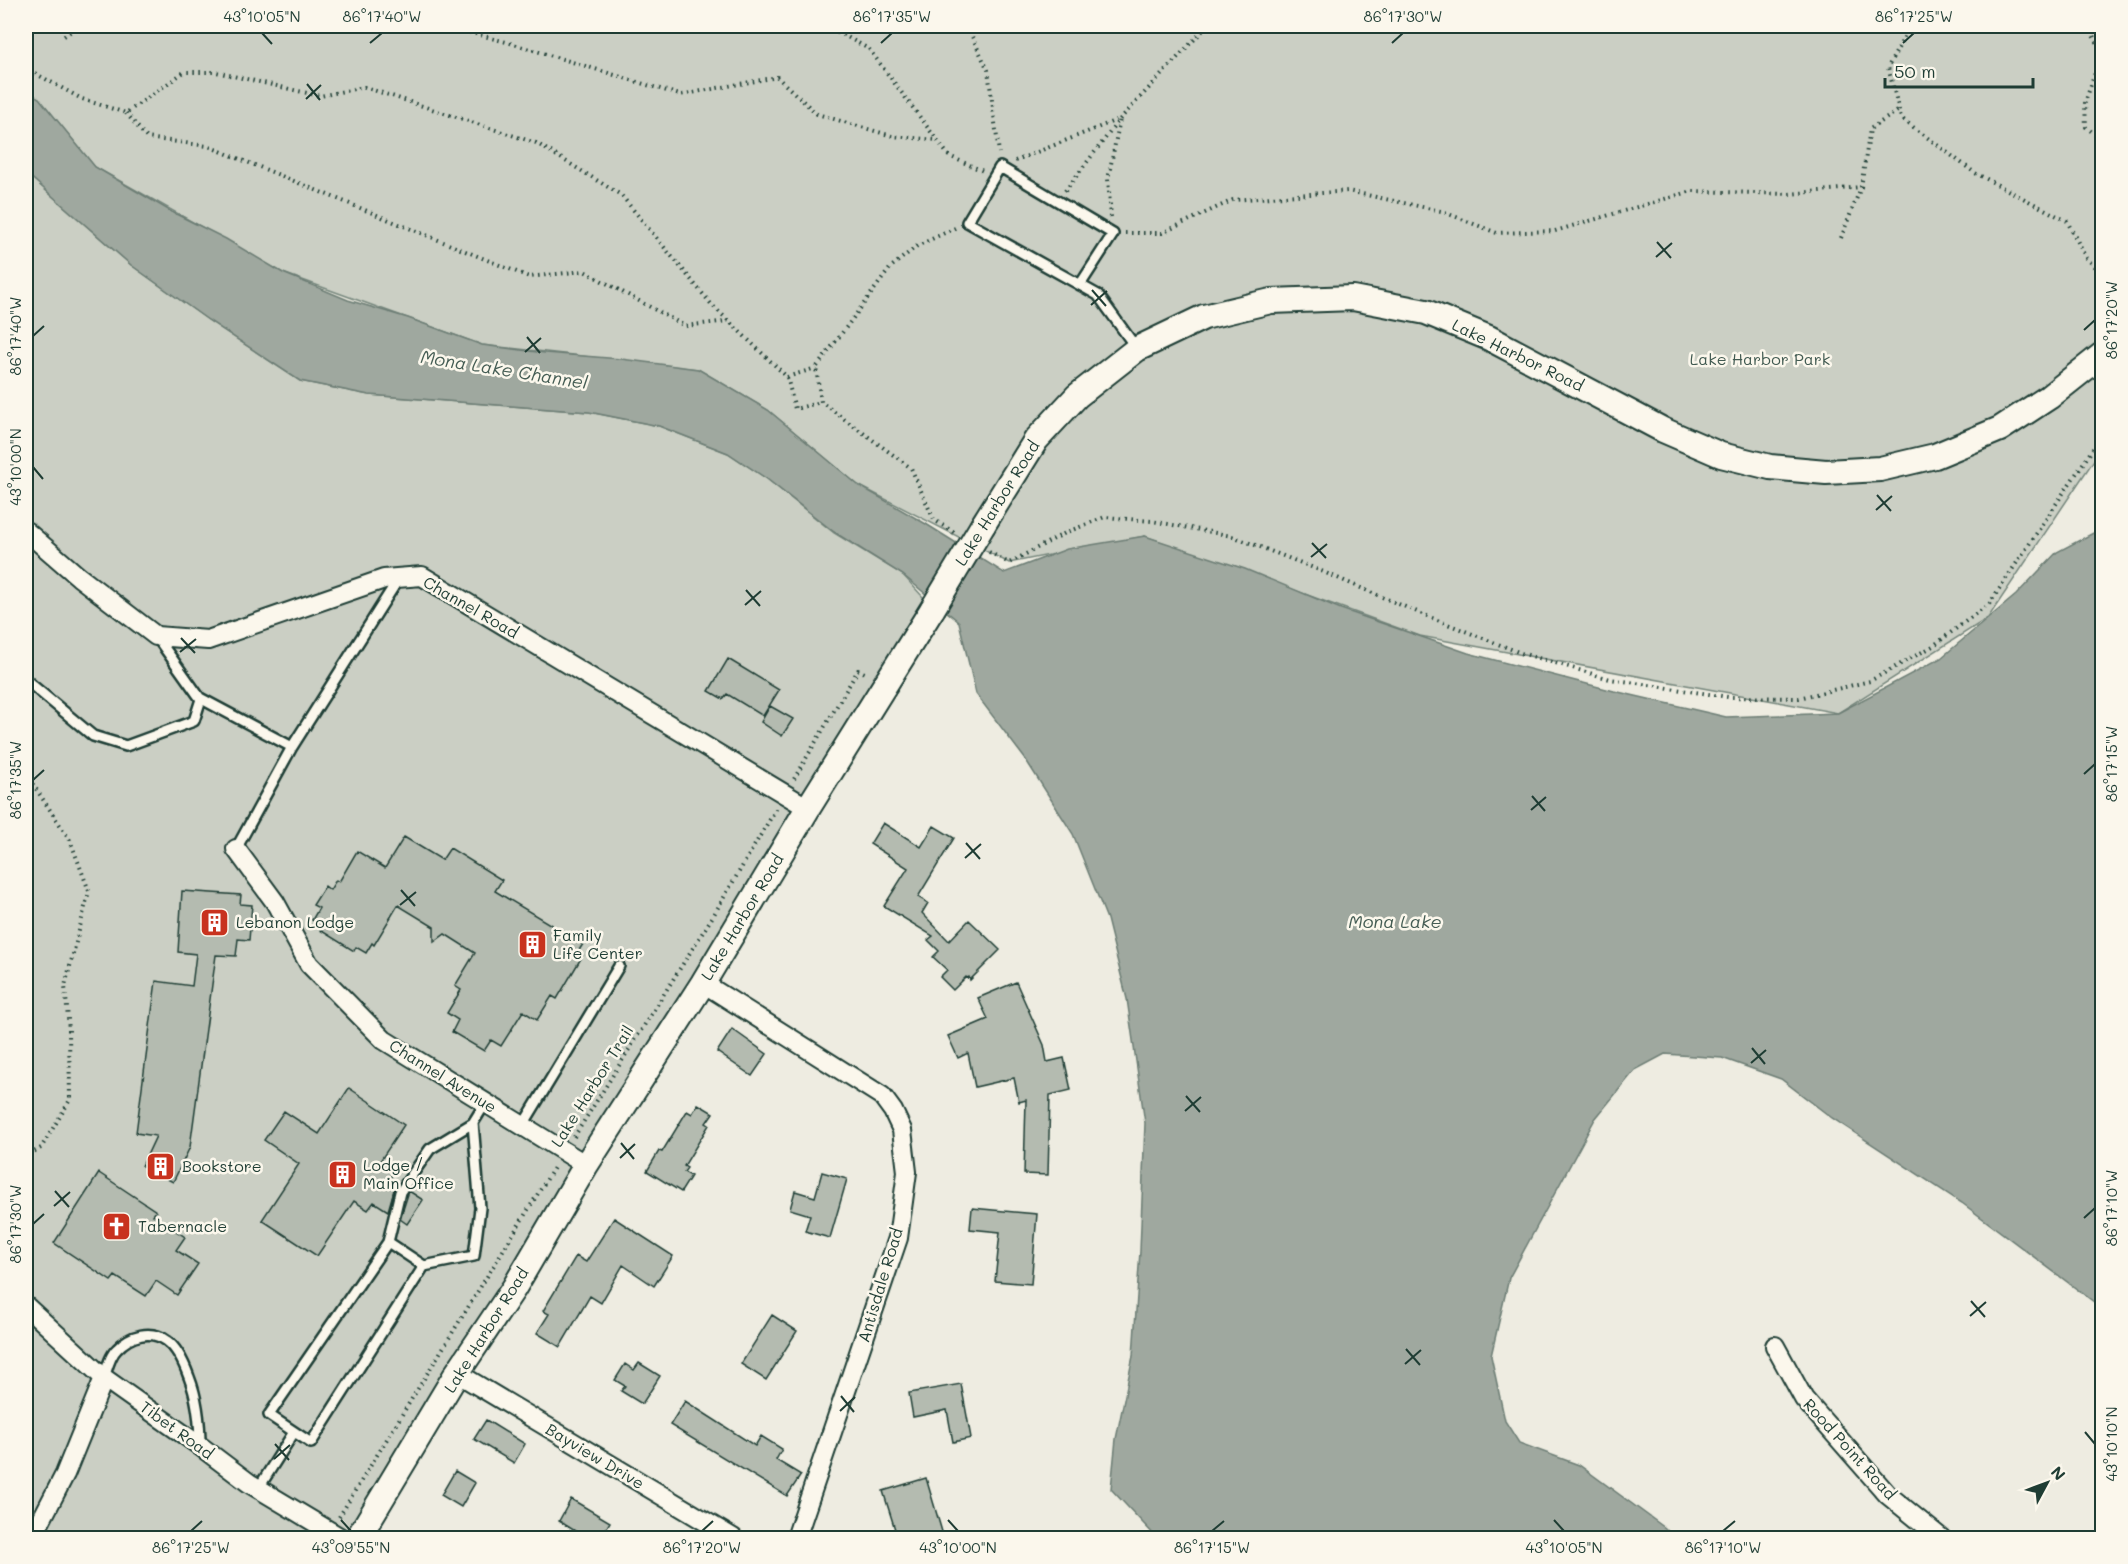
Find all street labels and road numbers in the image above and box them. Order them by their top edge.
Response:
street label: Lake Harbor Road [1449,314,1588,396]
street label: Lake Harbor Road [950,436,1044,569]
street label: Channel Road [420,571,523,642]
street label: Lake Harbor Road [695,850,788,984]
street label: Lake Harbor Trail [546,1021,638,1151]
street label: Channel Avenue [386,1034,501,1117]
street label: Antisdale Road [852,1225,907,1345]
street label: Lake Harbor Road [439,1263,533,1396]
street label: Rood Point Road [1799,1394,1902,1504]
street label: Tibet Road [136,1396,218,1463]
street label: Bayview Drive [542,1418,648,1493]

